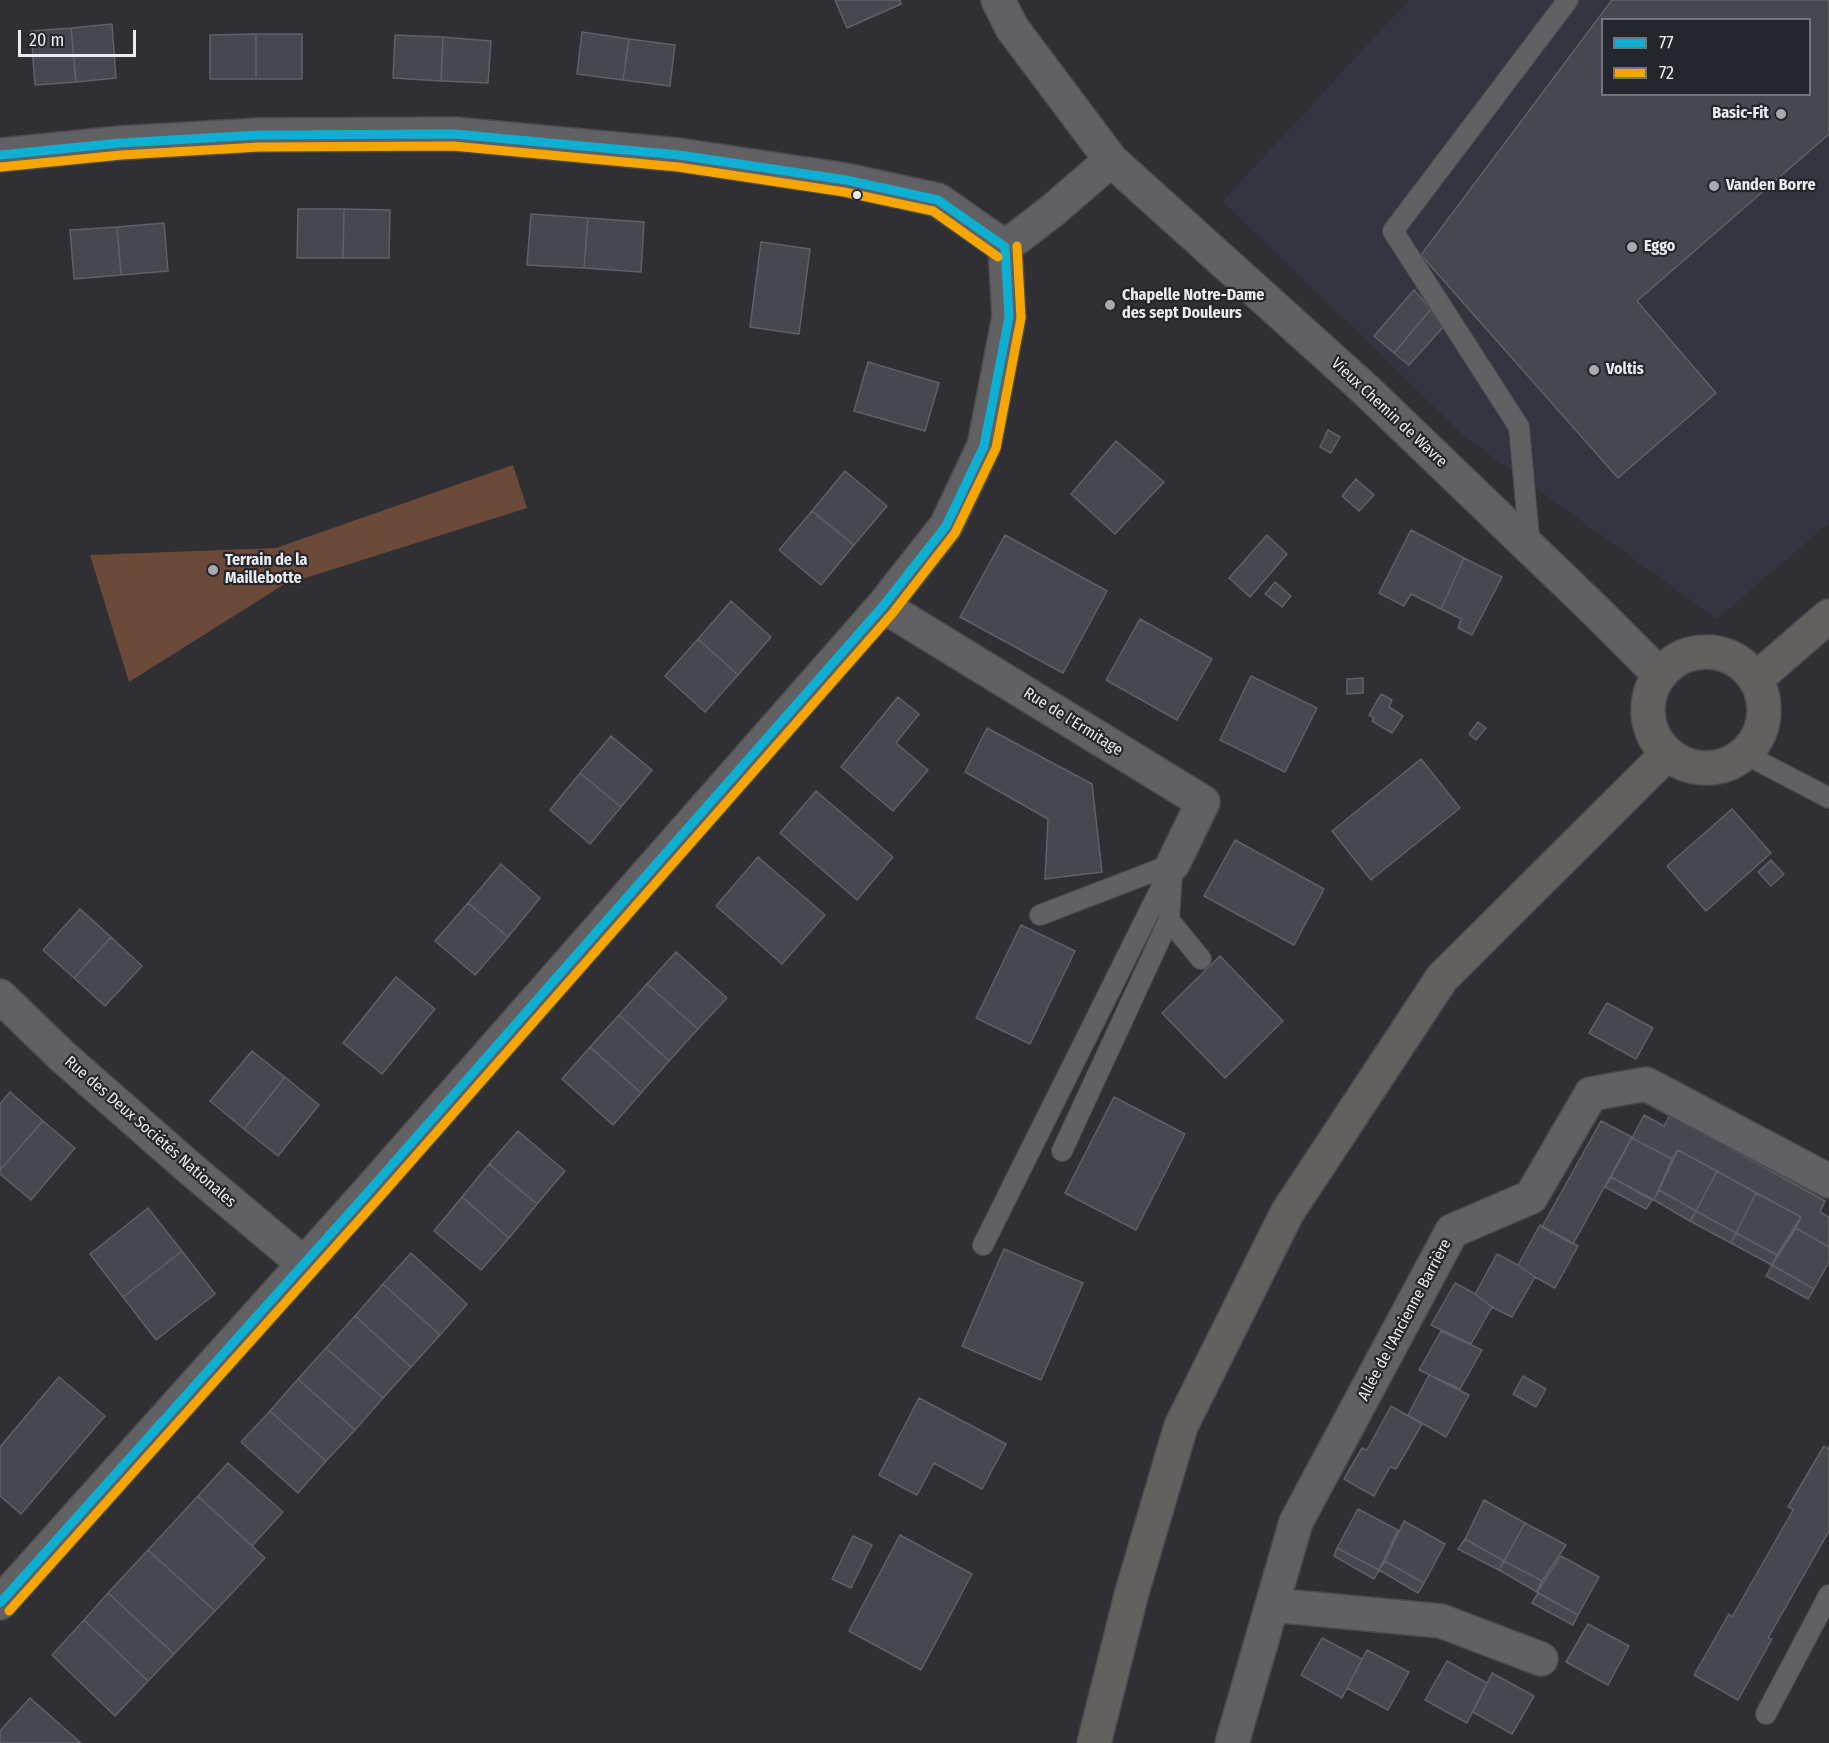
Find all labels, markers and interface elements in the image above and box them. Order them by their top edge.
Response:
scale bar [21,18,140,56]
legend [1601,18,1811,96]
text: 20 m [29,29,64,51]
text: 77 [1659,32,1674,54]
text: 72 [1659,62,1674,84]
place label: Basic-Fit [1712,104,1769,124]
marker: Basic-Fit [1774,107,1788,121]
place label: Vanden Borre [1726,176,1816,196]
marker: Vanden Borre [1707,179,1721,193]
unlabelled marker [851,189,863,201]
place label: Eggo [1644,237,1675,257]
marker: Eggo [1625,240,1639,254]
place label: Chapelle Notre-Dame des sept Douleurs [1122,286,1264,324]
marker: Chapelle Notre-Dame des sept Douleurs [1103,298,1117,312]
street label: Vieux Chemin de Wavre [1327,354,1451,472]
place label: Voltis [1606,360,1644,380]
marker: Voltis [1587,363,1601,377]
place label: Terrain de la Maillebotte [225,551,308,589]
marker: Terrain de la Maillebotte [206,563,220,577]
street label: Rue de l'Ermitage [1020,684,1126,760]
street label: Rue des Deux Sociétés Nationales [60,1052,240,1212]
street label: Allée de l'Ancienne Barrière [1354,1236,1456,1404]

